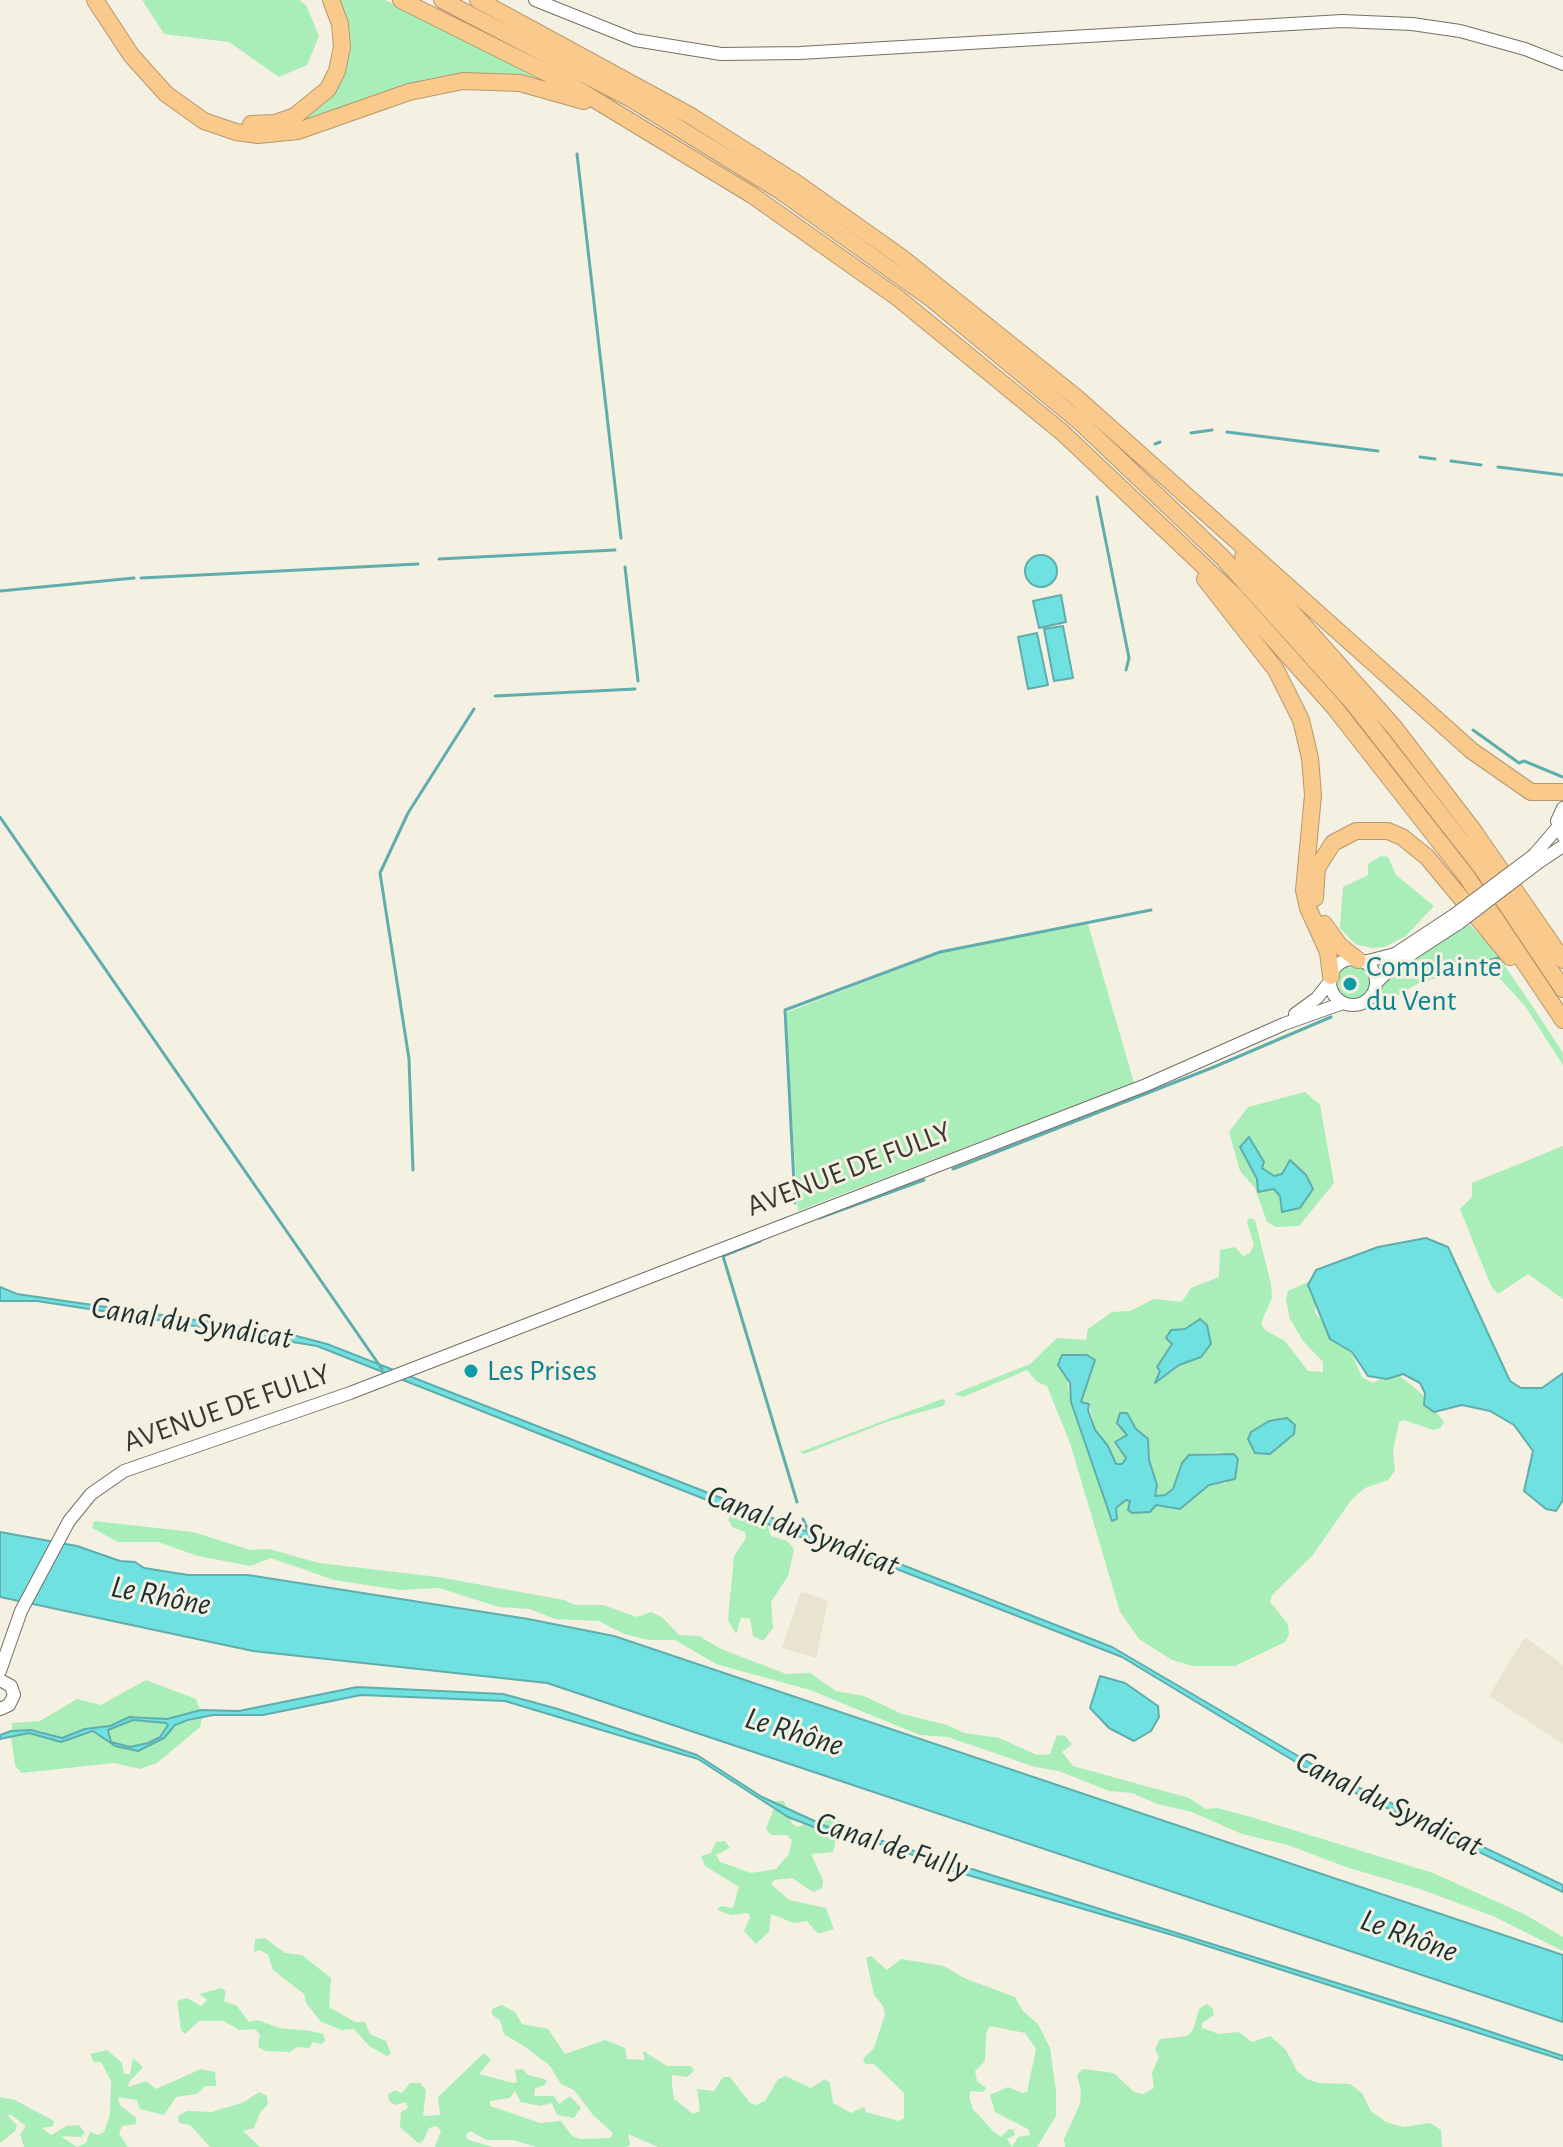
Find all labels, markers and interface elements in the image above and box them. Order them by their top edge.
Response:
place label: Complainte du Vent [1366,949,1502,1020]
marker: Complainte du Vent [1341,975,1359,993]
street label: AVENUE DE FULLY [741,1113,957,1225]
water label: Canal du Syndicat [89,1288,295,1358]
place label: Les Prises [487,1353,597,1389]
street label: AVENUE DE FULLY [119,1356,335,1460]
marker: Les Prises [462,1362,480,1380]
water label: Canal du Syndicat [701,1477,905,1585]
water label: Le Rhône [108,1568,214,1624]
water label: Le Rhône [740,1699,848,1765]
water label: Canal du Syndicat [1289,1742,1489,1866]
water label: Canal de Fully [811,1803,973,1889]
water label: Le Rhône [1355,1901,1463,1971]

